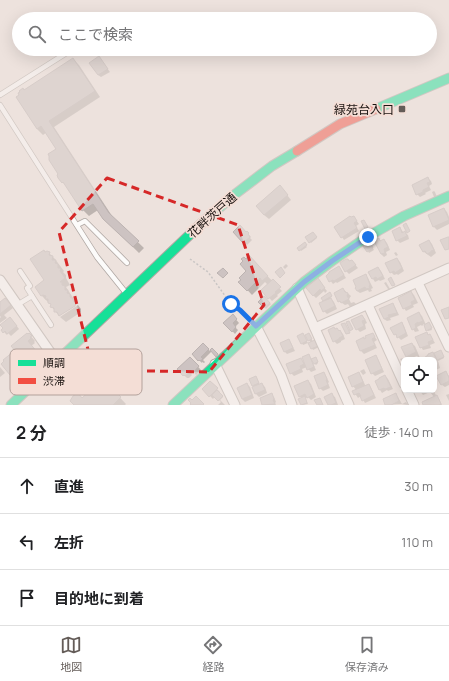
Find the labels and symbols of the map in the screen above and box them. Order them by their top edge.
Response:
place label: 緑苑台入口 [334,101,394,118]
marker: 緑苑台入口 [397,104,407,114]
street label: 花畔茨戸通 [184,189,240,241]
route end [359,228,377,246]
route start [222,295,240,313]
legend [10,349,142,395]
text: 順調 [43,355,65,370]
text: 渋滞 [43,373,65,388]

